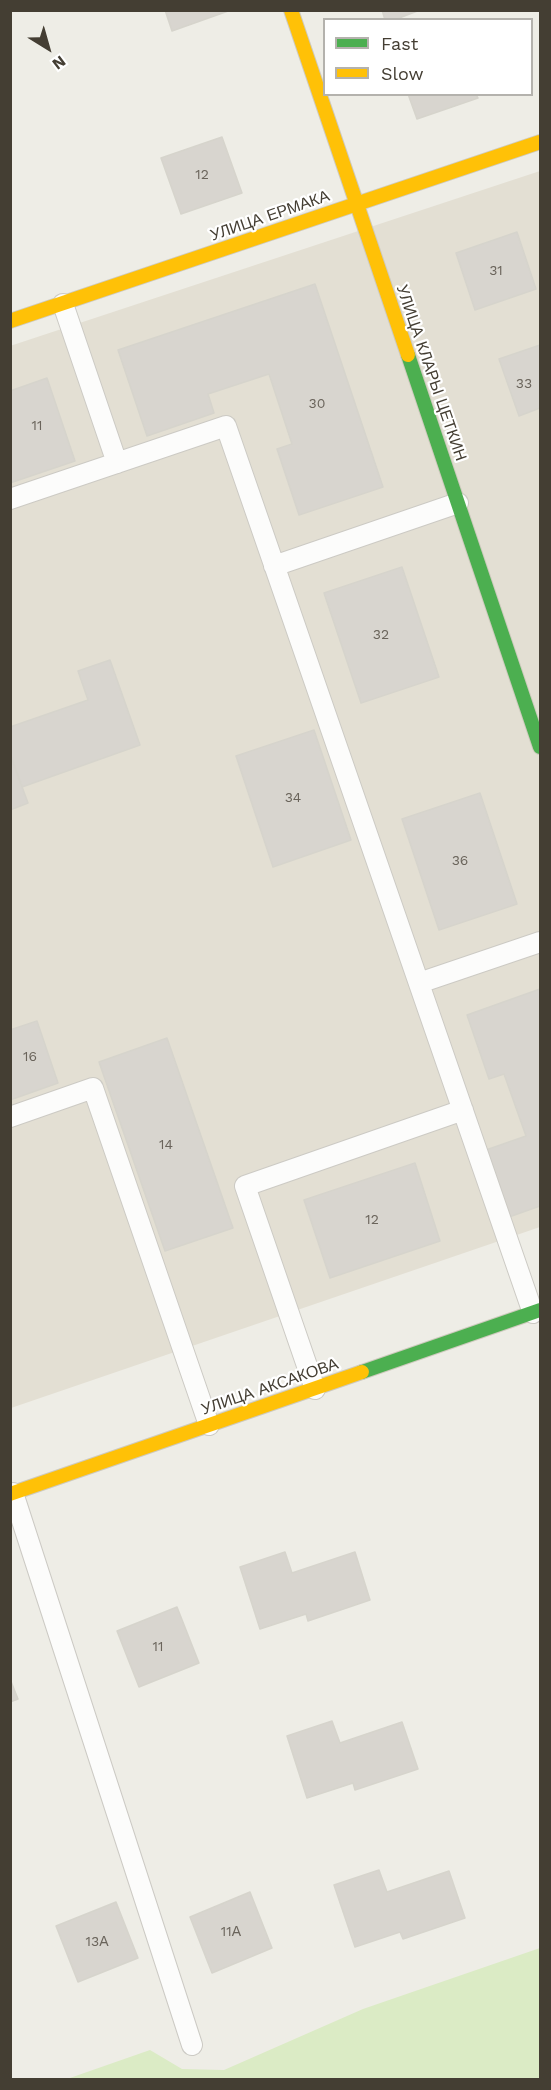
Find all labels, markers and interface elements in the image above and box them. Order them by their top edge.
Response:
north arrow [18,18,78,78]
legend [323,18,533,96]
text: Fast [381,33,418,54]
text: N [49,52,70,74]
text: Slow [381,63,424,84]
house number: 12 [195,167,209,183]
street label: УЛИЦА ЕРМАКА [208,187,332,245]
house number: 31 [489,263,503,279]
street label: УЛИЦА КЛАРЫ ЦЕТКИН [392,282,470,464]
house number: 33 [516,376,532,392]
house number: 30 [309,396,325,412]
house number: 11 [32,418,42,434]
house number: 32 [373,627,389,643]
house number: 34 [285,790,301,806]
house number: 36 [452,853,468,869]
house number: 16 [23,1049,37,1065]
house number: 14 [159,1137,173,1153]
house number: 12 [365,1212,379,1228]
street label: УЛИЦА АКСАКОВА [199,1355,341,1419]
house number: 11 [153,1639,163,1655]
house number: 11А [221,1924,241,1940]
house number: 13А [86,1934,108,1950]

